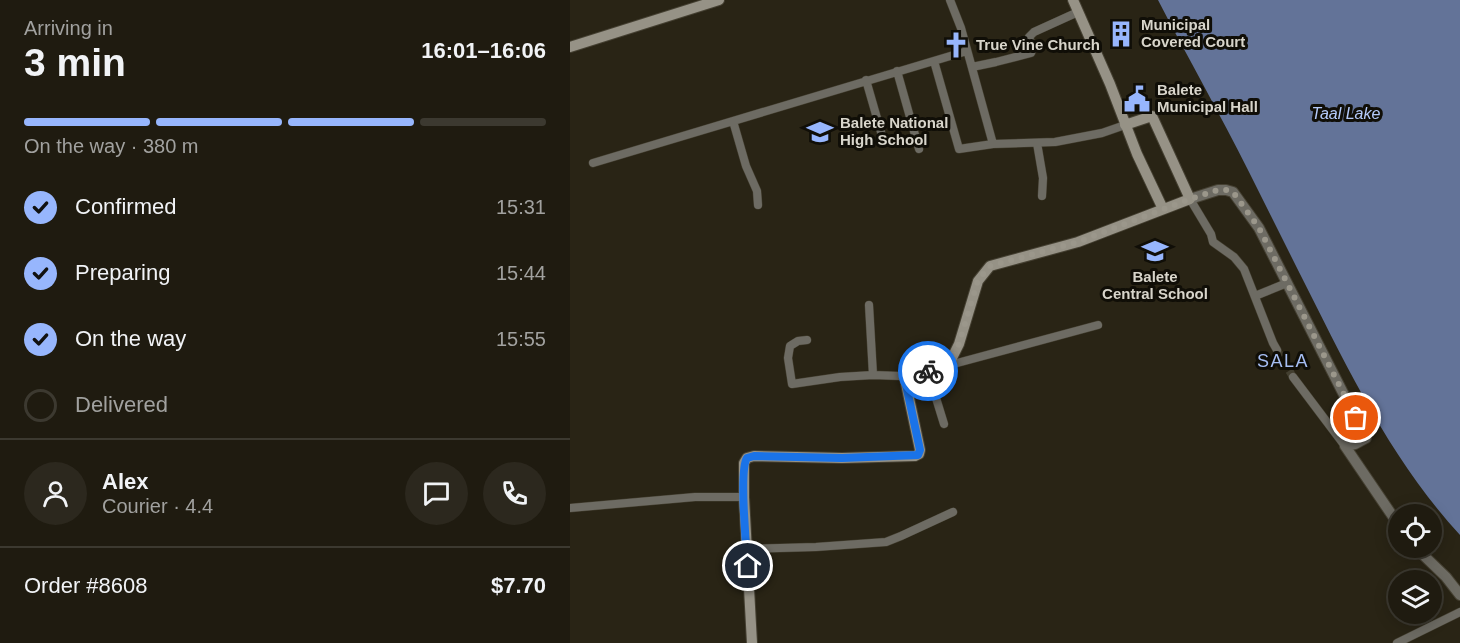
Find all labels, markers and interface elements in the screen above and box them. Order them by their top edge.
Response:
place label: Municipal Covered Court [1141,16,1245,50]
text: Arriving in [24,17,113,39]
building icon: Municipal Covered Court [1106,19,1136,49]
church icon: True Vine Church [941,30,971,60]
place label: True Vine Church [976,36,1100,53]
text: 16:01–16:06 [421,38,546,63]
text: 3 min [24,41,126,84]
place label: Balete Municipal Hall [1157,81,1258,115]
public building icon: Balete Municipal Hall [1122,84,1152,114]
water label: Taal Lake [1312,105,1381,122]
place label: Balete National High School [840,114,948,148]
school or university icon: Balete National High School [805,117,835,147]
text: On the way · 380 m [24,135,199,157]
icon: check [24,191,57,224]
text: Confirmed [75,194,176,219]
text: 15:31 [496,196,546,218]
school or university icon: Balete Central School [1140,236,1170,266]
icon: check [24,257,57,290]
text: Preparing [75,260,170,285]
text: 15:44 [496,262,546,284]
place label: Balete Central School [1102,268,1208,302]
icon: check [24,323,57,356]
text: On the way [75,326,186,351]
text: 15:55 [496,328,546,350]
courier [898,341,958,401]
district label: SALA [1257,351,1309,371]
icon: bike [912,355,945,388]
text: Delivered [75,392,168,417]
pin [1330,392,1381,443]
icon: bag [1339,401,1372,434]
button: person [24,462,87,525]
button: chat [405,462,468,525]
button: phone [483,462,546,525]
text: Alex [102,469,148,494]
text: Courier · 4.4 [102,495,213,517]
map controls [1388,504,1442,624]
button: locate [1388,504,1442,558]
pin [722,540,773,591]
icon: home [731,549,764,582]
button: layers [1388,570,1442,624]
text: Order #8608 [24,573,148,598]
text: $7.70 [491,573,546,598]

